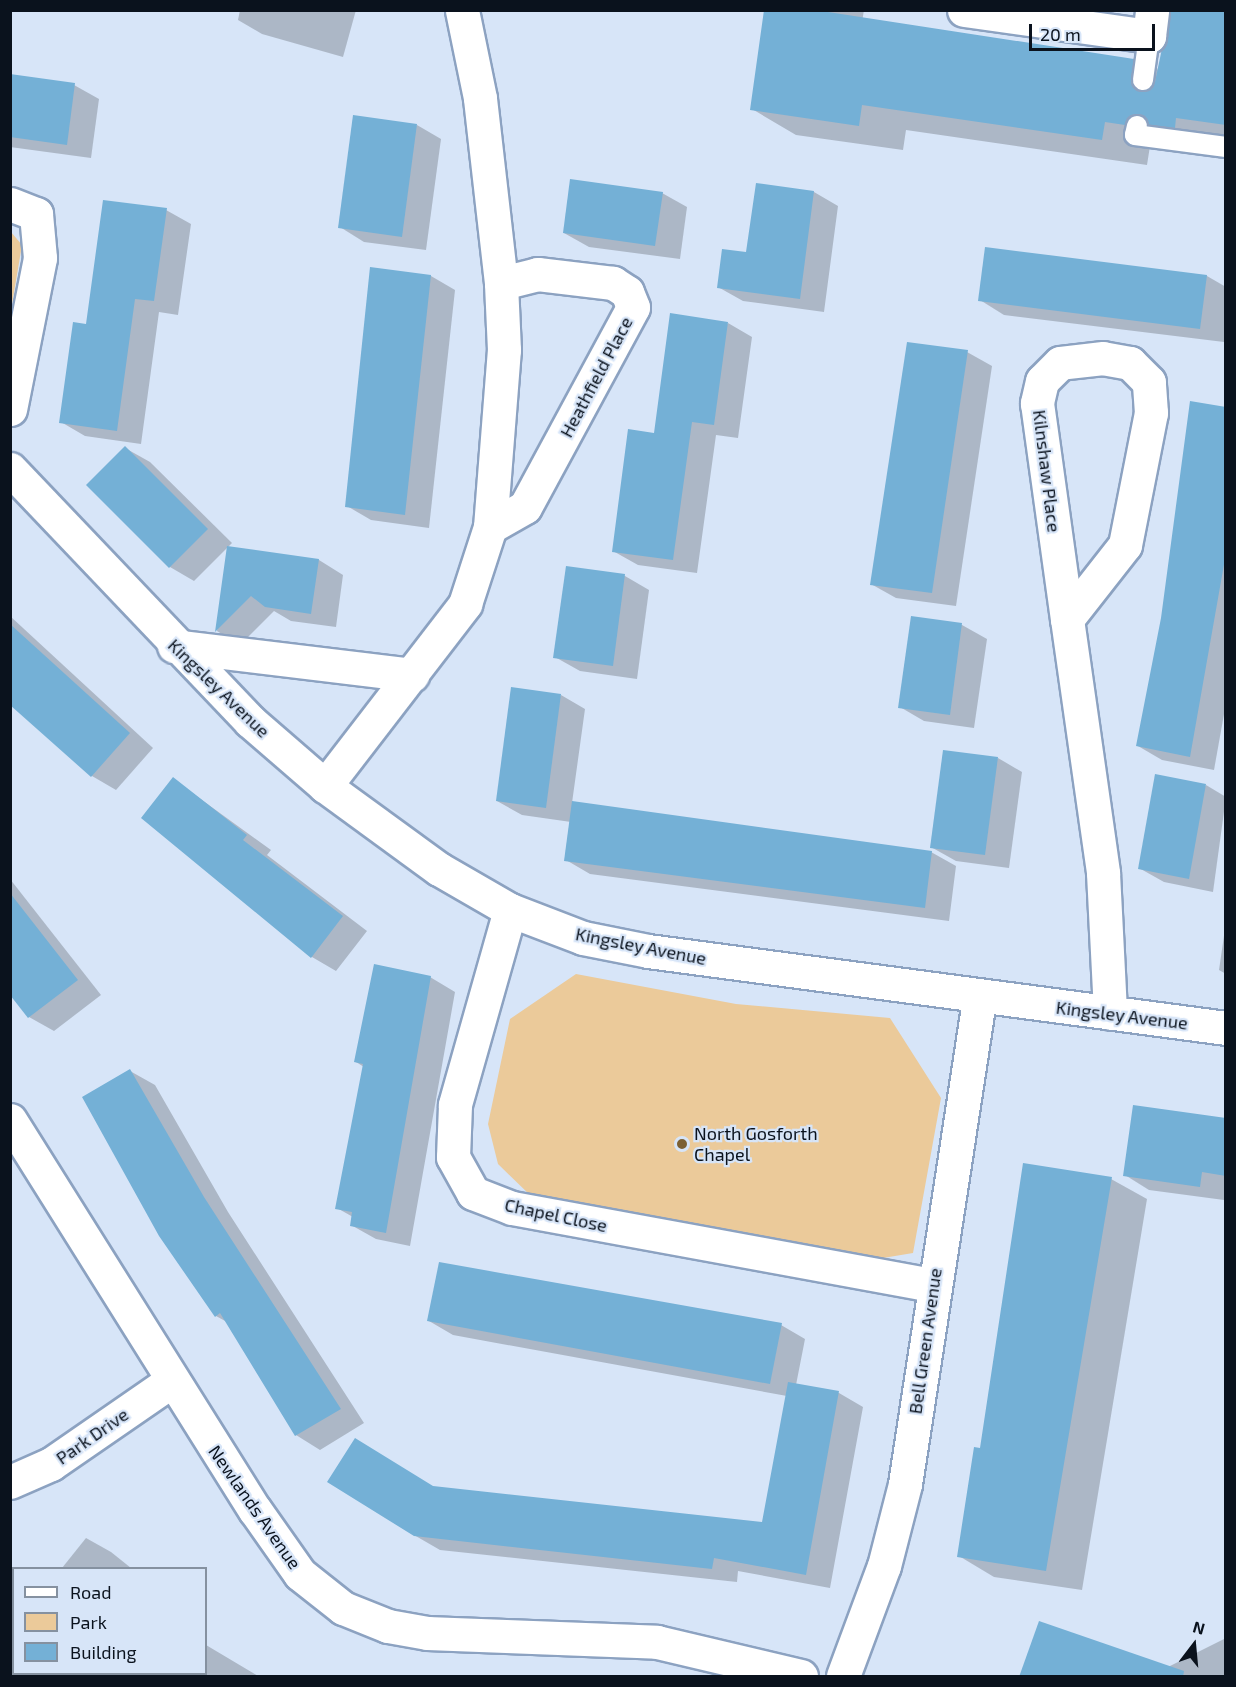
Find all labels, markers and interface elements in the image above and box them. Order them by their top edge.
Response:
scale bar [1032,12,1158,50]
text: 20 m [1040,23,1081,45]
street label: Heathfield Place [555,313,637,441]
street label: Kilnshaw Place [1029,408,1065,534]
street label: Kingsley Avenue [163,634,275,742]
street label: Kingsley Avenue [573,923,709,969]
street label: Kingsley Avenue [1054,996,1190,1034]
place label: North Gosforth Chapel [694,1123,818,1166]
marker: North Gosforth Chapel [675,1137,689,1151]
street label: Chapel Close [503,1194,609,1236]
street label: Bell Green Avenue [904,1266,946,1416]
street label: Park Drive [52,1403,132,1469]
street label: Newlands Avenue [204,1441,306,1573]
legend [12,1567,207,1675]
text: Road [70,1581,111,1603]
text: Park [70,1611,107,1633]
north arrow [1164,1615,1224,1675]
text: N [1191,1616,1207,1638]
text: Building [70,1641,137,1663]

